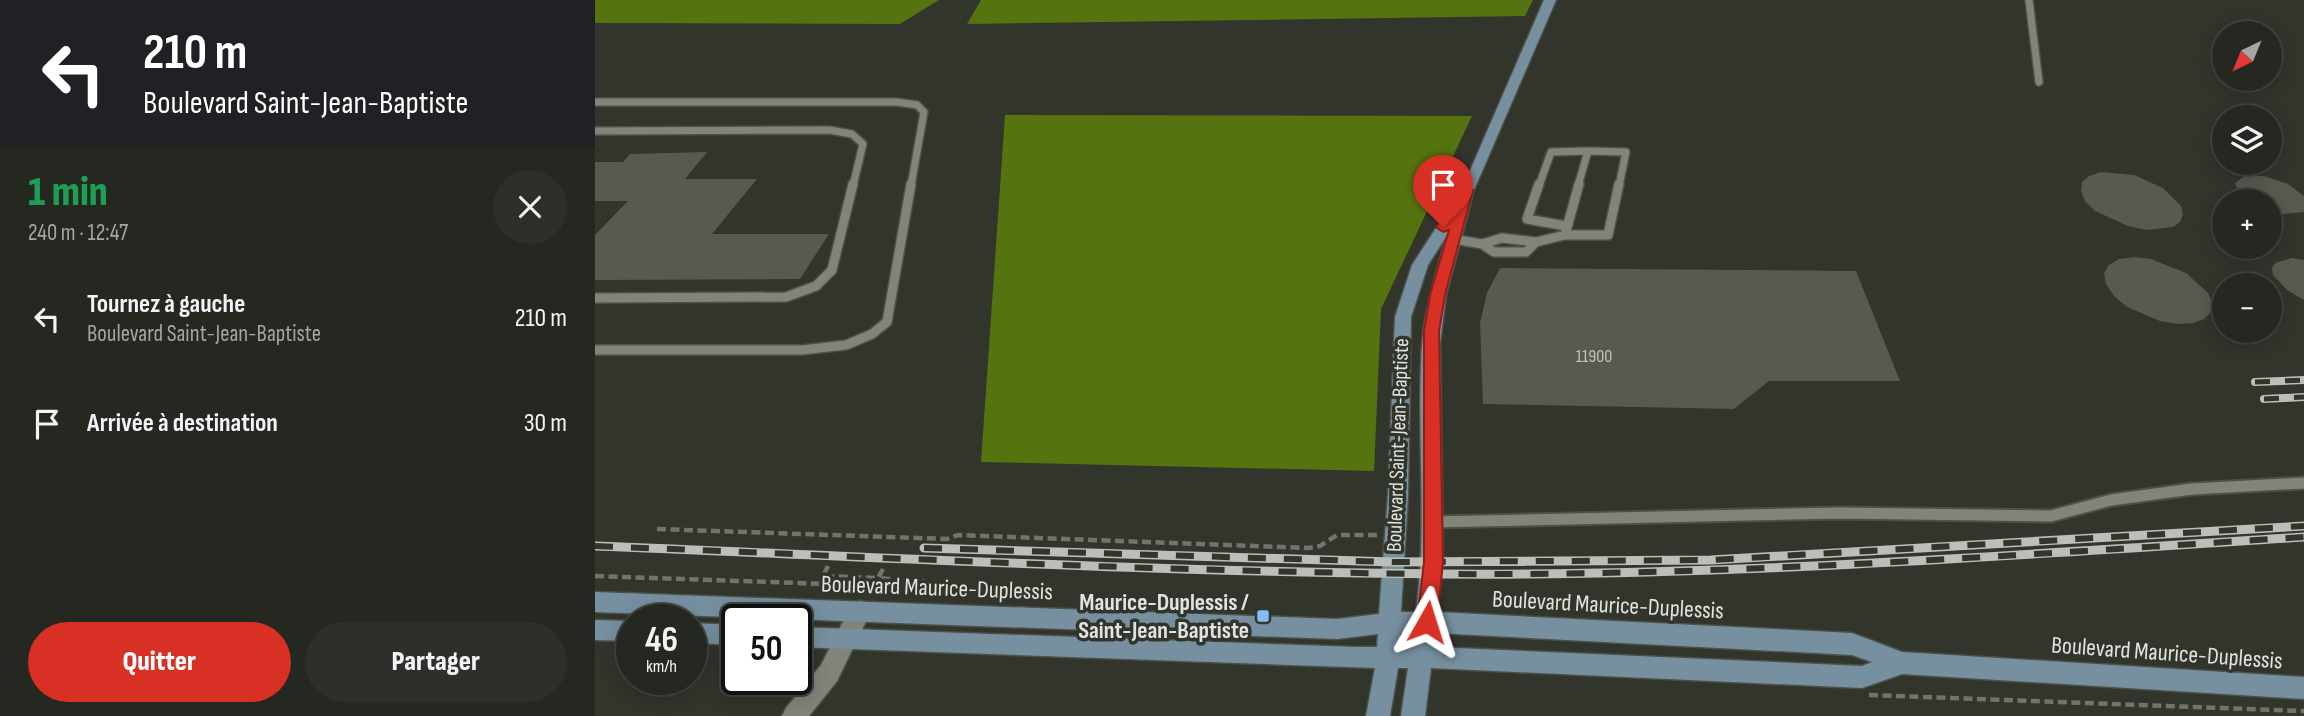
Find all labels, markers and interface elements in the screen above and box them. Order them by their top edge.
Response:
north arrow [2212,21,2282,91]
map controls [2212,21,2282,343]
text: 210 m [143,24,247,83]
icon: left [28,28,119,119]
text: Boulevard Saint-Jean-Baptiste [143,84,468,123]
button: layers [2212,105,2282,175]
pin [1413,155,1473,227]
icon: arrive [1424,166,1462,204]
text: 1 min [28,167,108,218]
button: close [493,170,567,244]
button: + [2212,189,2282,259]
text: 240 m · 12:47 [28,219,128,247]
button: − [2212,273,2282,343]
text: Tournez à gauche [87,289,245,320]
icon: left [28,300,66,338]
text: 210 m [515,303,567,334]
text: Boulevard Saint-Jean-Baptiste [87,320,321,348]
street label: Boulevard Saint-Jean-Baptiste [1382,338,1414,552]
house number: 11900 [1576,346,1612,367]
icon: arrive [28,405,66,443]
text: Arrivée à destination [87,408,278,439]
text: 30 m [524,408,567,439]
street label: Boulevard Maurice-Duplessis [821,569,1053,607]
street label: Boulevard Maurice-Duplessis [1491,584,1725,626]
position arrow [1390,585,1464,659]
place label: Maurice-Duplessis / Saint-Jean-Baptiste [1078,588,1249,645]
speed limit sign: 50 [721,604,812,695]
marker: Maurice-Duplessis / Saint-Jean-Baptiste [1255,608,1271,624]
text: 46 [645,619,678,662]
button: Quitter [28,622,291,702]
button: Partager [305,622,567,702]
street label: Boulevard Maurice-Duplessis [2050,630,2284,676]
text: km/h [646,656,677,677]

